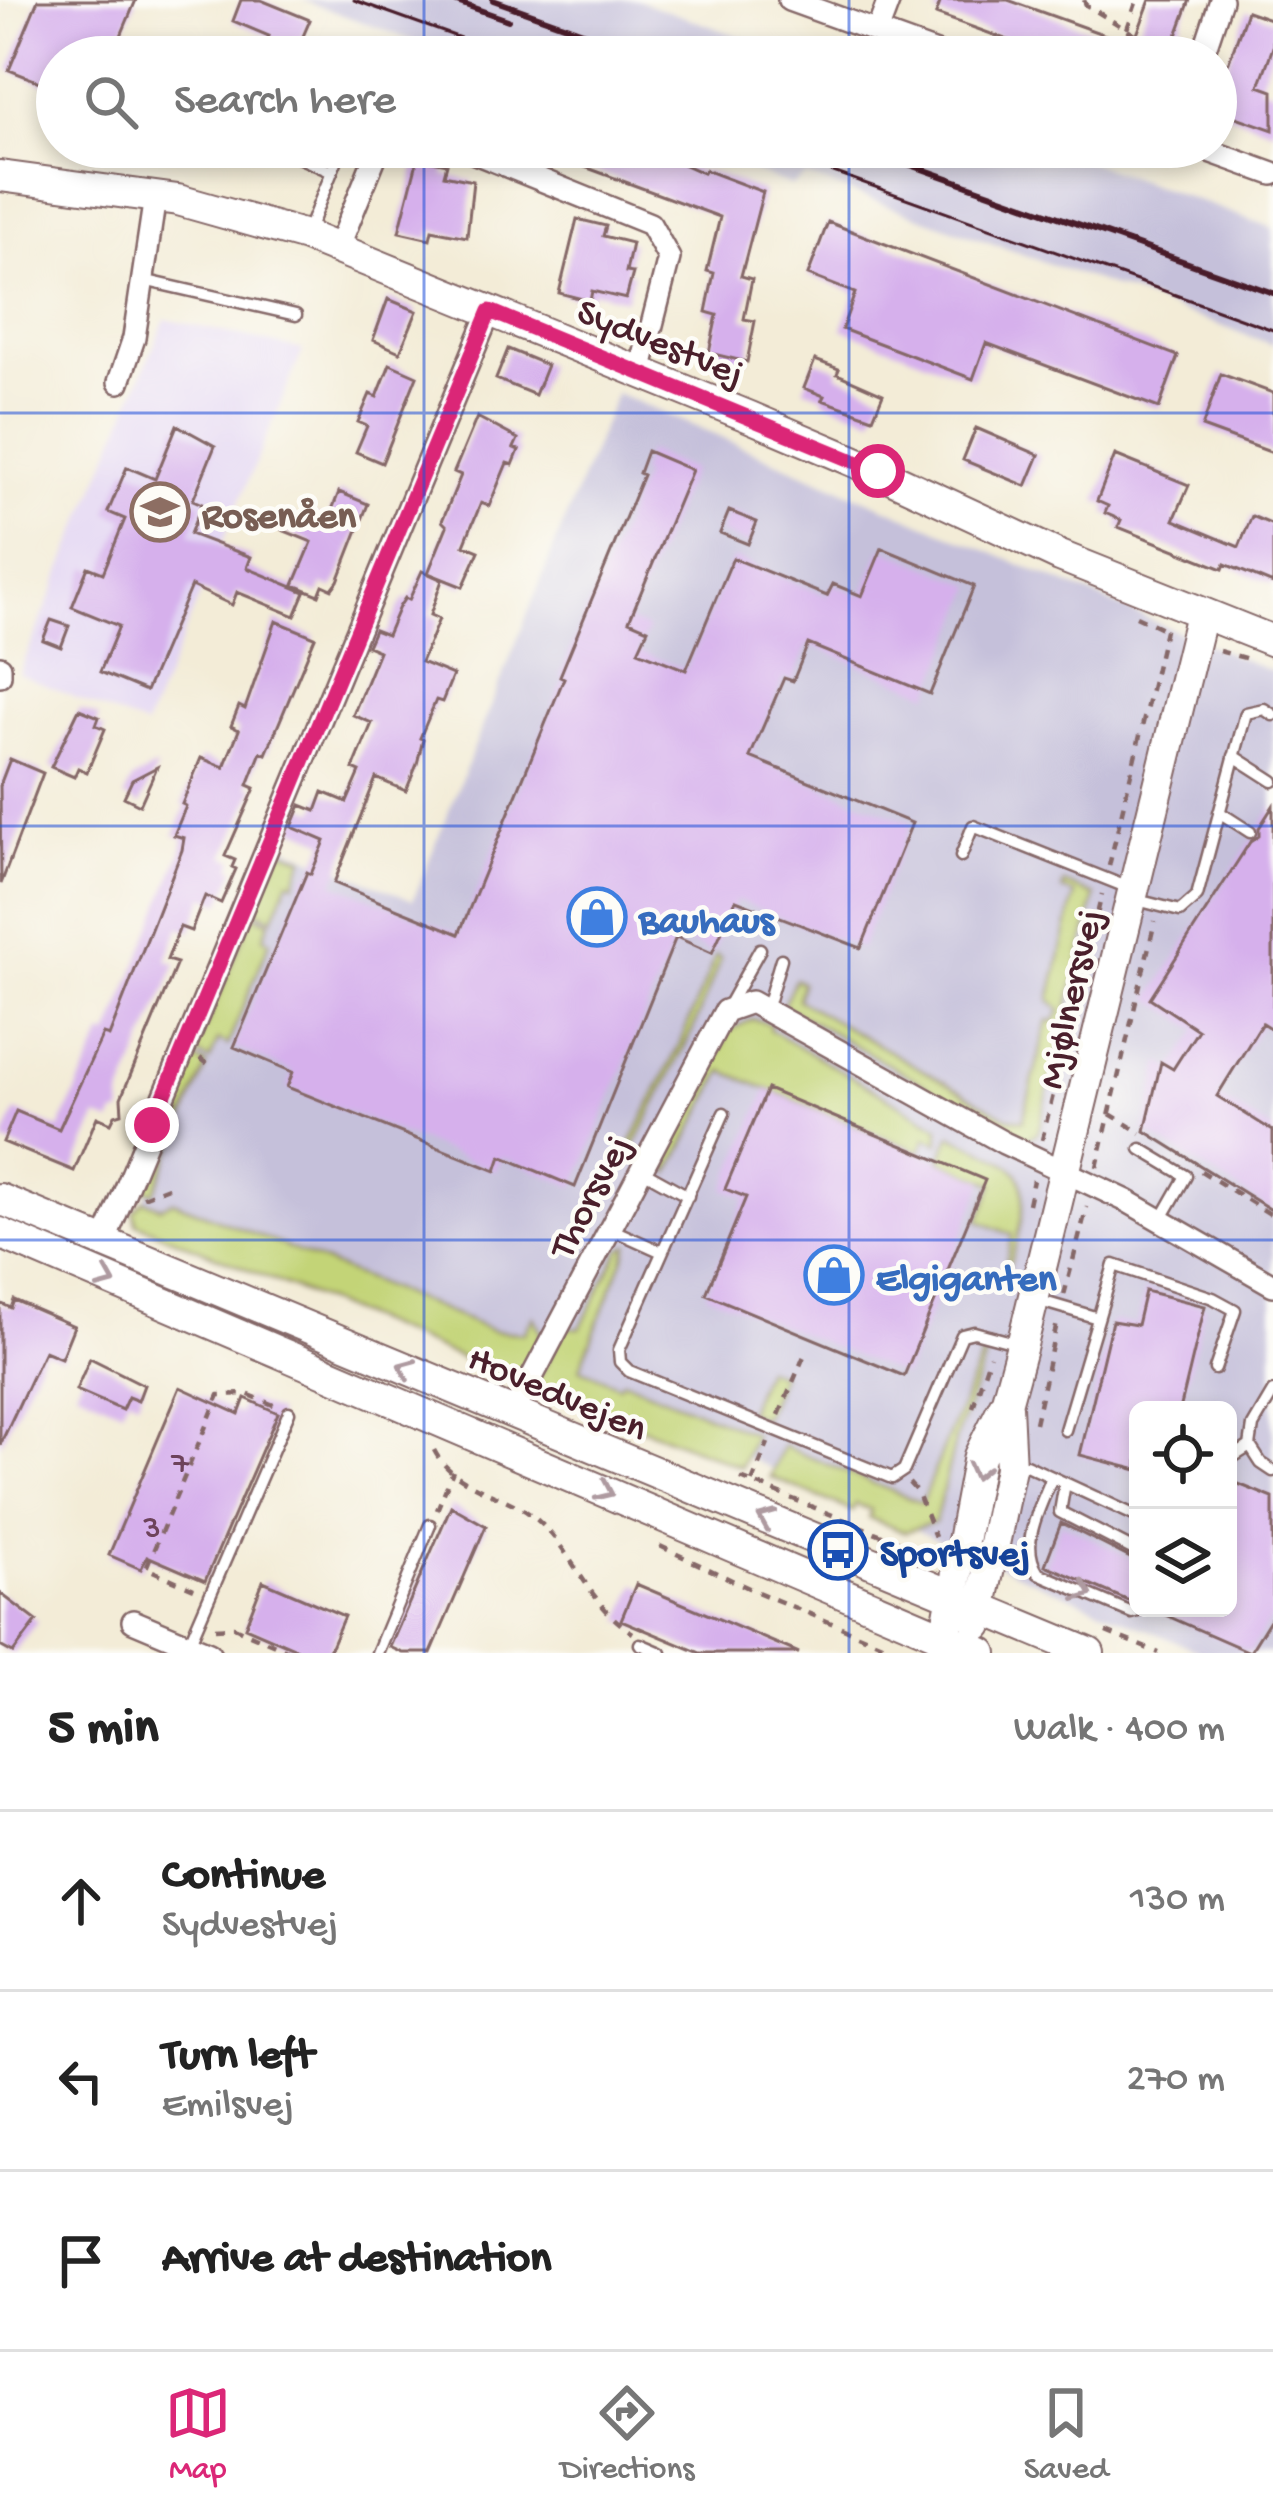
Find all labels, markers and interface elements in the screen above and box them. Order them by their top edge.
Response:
search box [36,36,1237,168]
icon: search [78,69,144,135]
text: Search here [174,76,396,129]
street label: Sydvestvej [569,291,750,400]
route start [851,444,905,498]
school or university icon: Rosenåen [129,481,191,543]
place label: Rosenåen [202,496,356,542]
shop icon: Bauhaus [566,886,628,948]
place label: Bauhaus [637,901,776,947]
street label: Mjølnersvej [1031,905,1117,1094]
route end [125,1098,179,1152]
street label: Thorsvej [541,1129,645,1270]
shop icon: Elgiganten [803,1244,865,1306]
place label: Elgiganten [876,1259,1057,1305]
one-way arrow [95,1266,116,1290]
street label: Hovedvejen [460,1338,653,1455]
one-way arrow [397,1359,418,1383]
map controls [1129,1401,1237,1617]
button: locate [1129,1401,1237,1509]
house number: 7 [170,1446,189,1484]
one-way arrow [966,1460,991,1481]
one-way arrow [592,1477,614,1501]
one-way arrow [756,1509,777,1533]
button: layers [1129,1509,1237,1617]
house number: 3 [142,1511,161,1549]
bus stop icon: Sportsvej [807,1519,869,1581]
place label: Sportsvej [880,1534,1030,1580]
one-way arrow [1073,1578,1094,1602]
text: 5 min [48,1701,158,1761]
text: Walk · 400 m [1014,1708,1225,1754]
text: Continue [162,1851,325,1904]
icon: ahead [48,1868,114,1934]
text: 130 m [1130,1878,1225,1924]
text: Sydvestvej [162,1904,338,1950]
text: Turn left [162,2031,314,2084]
icon: left [48,2048,114,2114]
text: 270 m [1127,2058,1225,2104]
text: Emilsvej [162,2084,294,2130]
icon: arrive [48,2228,114,2294]
text: Arrive at destination [162,2234,551,2287]
tab: Map [165,2380,231,2490]
tab: Directions [560,2380,694,2490]
tab: Saved [1024,2380,1108,2490]

